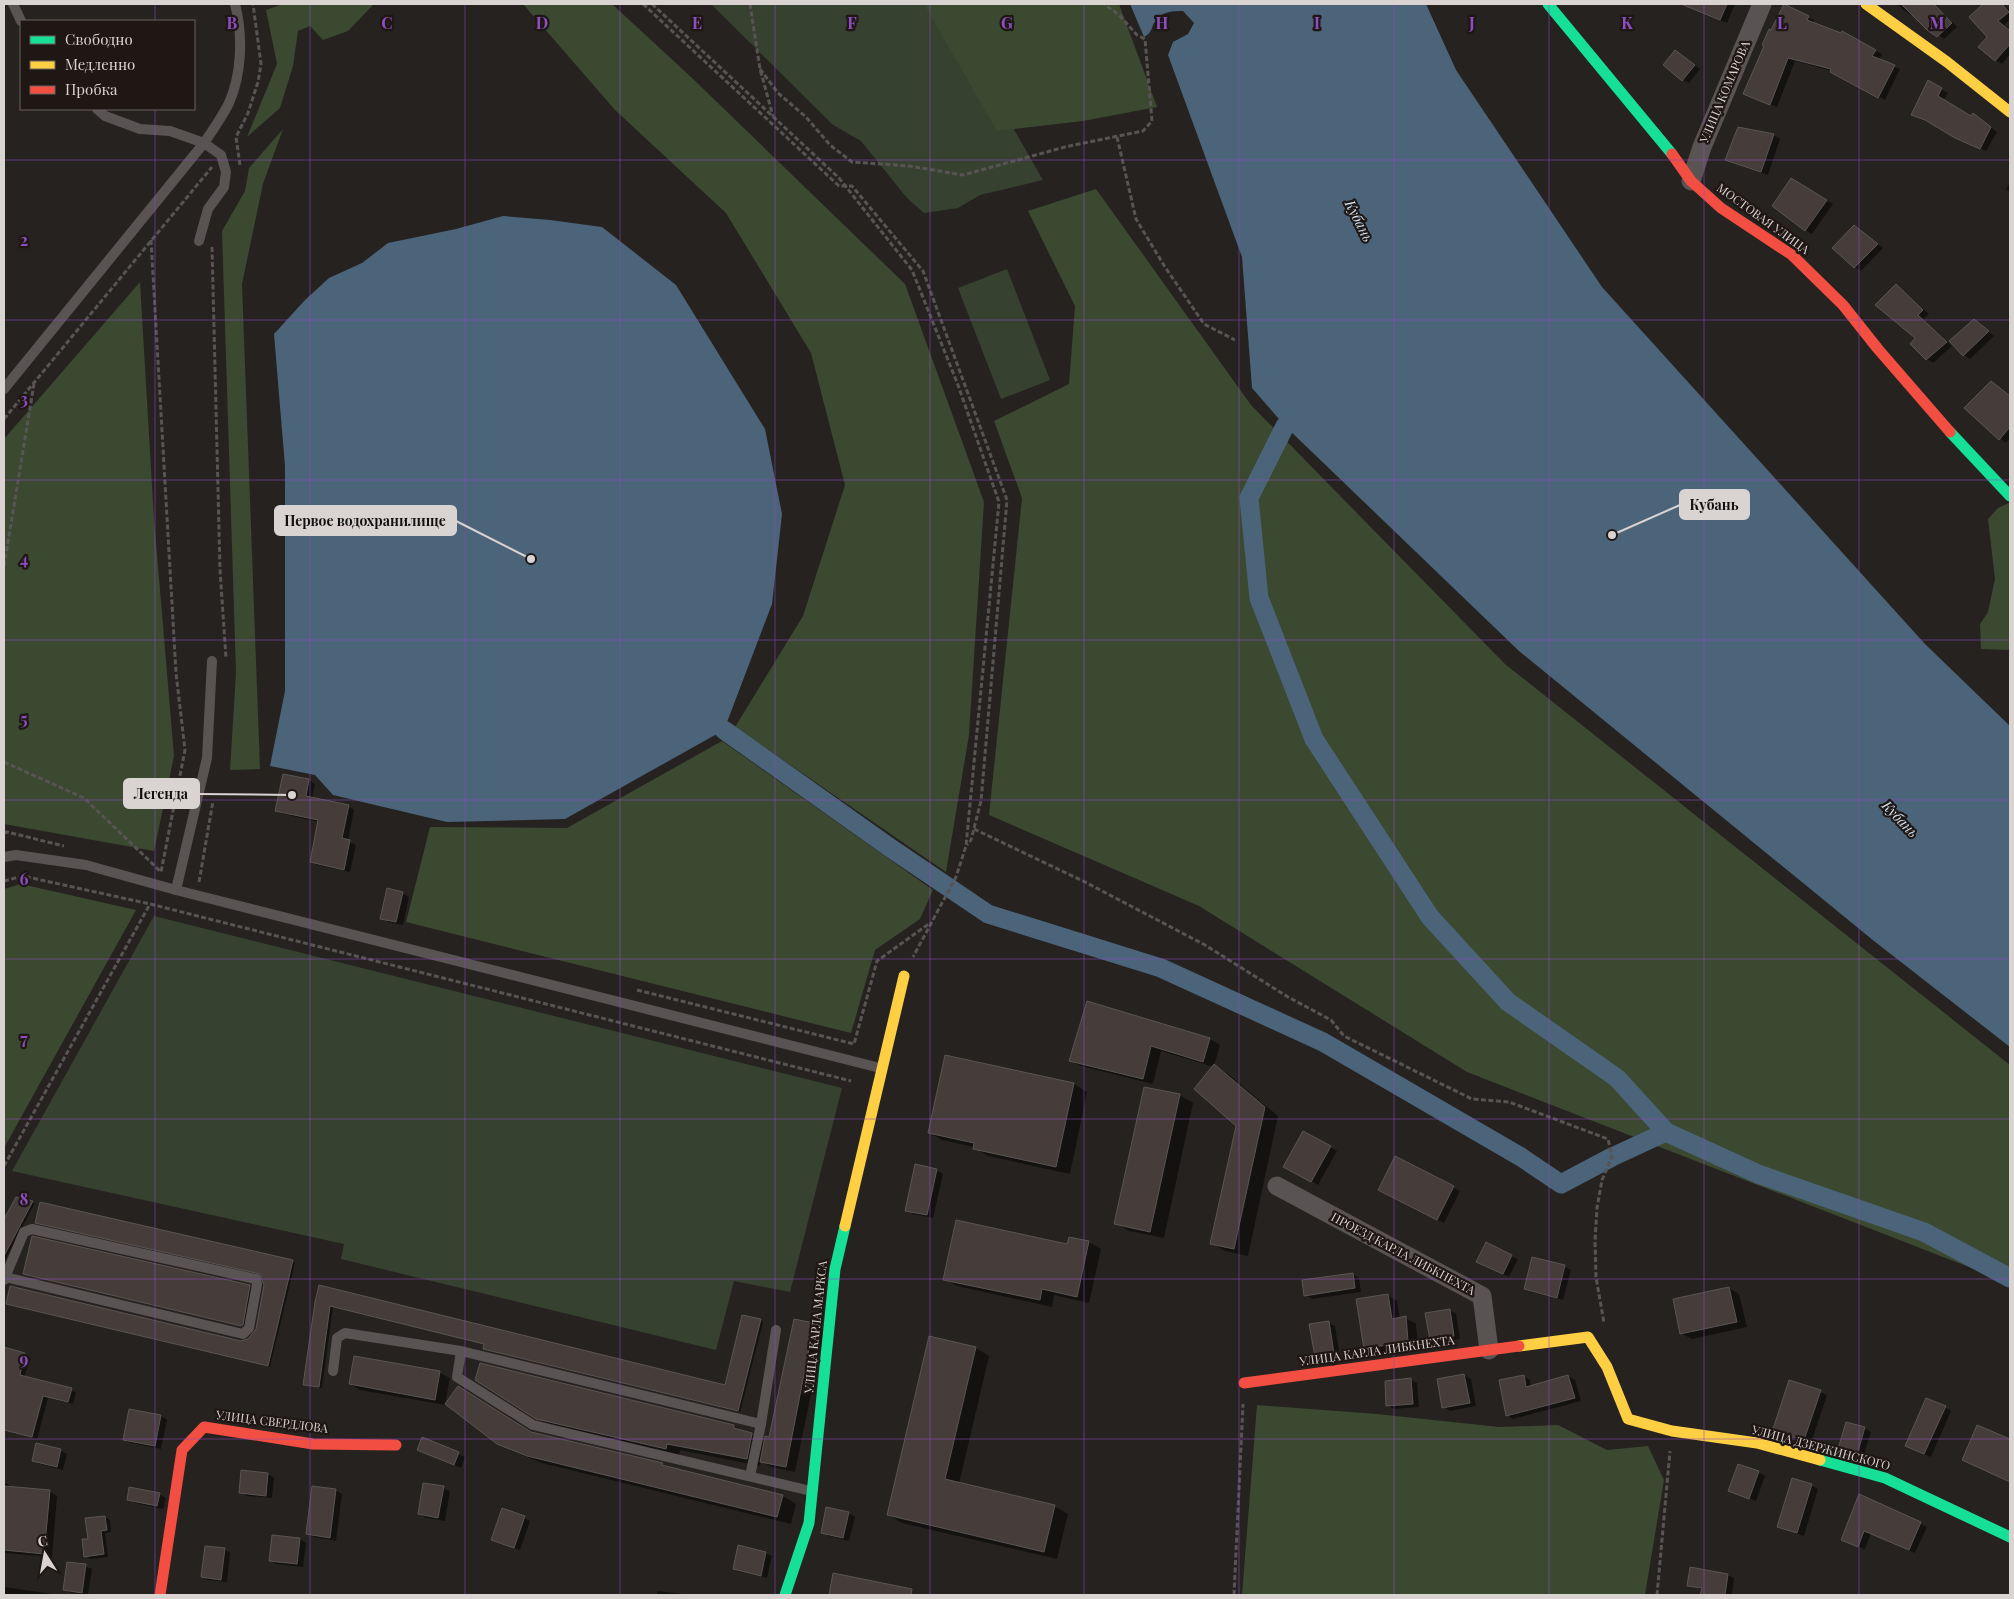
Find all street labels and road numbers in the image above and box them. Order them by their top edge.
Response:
street label: УЛИЦА КОМАРОВА [1695,38,1753,146]
street label: МОСТОВАЯ УЛИЦА [1714,179,1813,257]
street label: ПРОЕЗД КАРЛА ЛИБКНЕХТА [1329,1208,1479,1298]
street label: УЛИЦА КАРЛА МАРКСА [800,1259,830,1395]
street label: УЛИЦА КАРЛА ЛИБКНЕХТА [1297,1331,1456,1369]
street label: УЛИЦА СВЕРДЛОВА [214,1406,330,1436]
street label: УЛИЦА ДЗЕРЖИНСКОГО [1749,1421,1892,1473]

